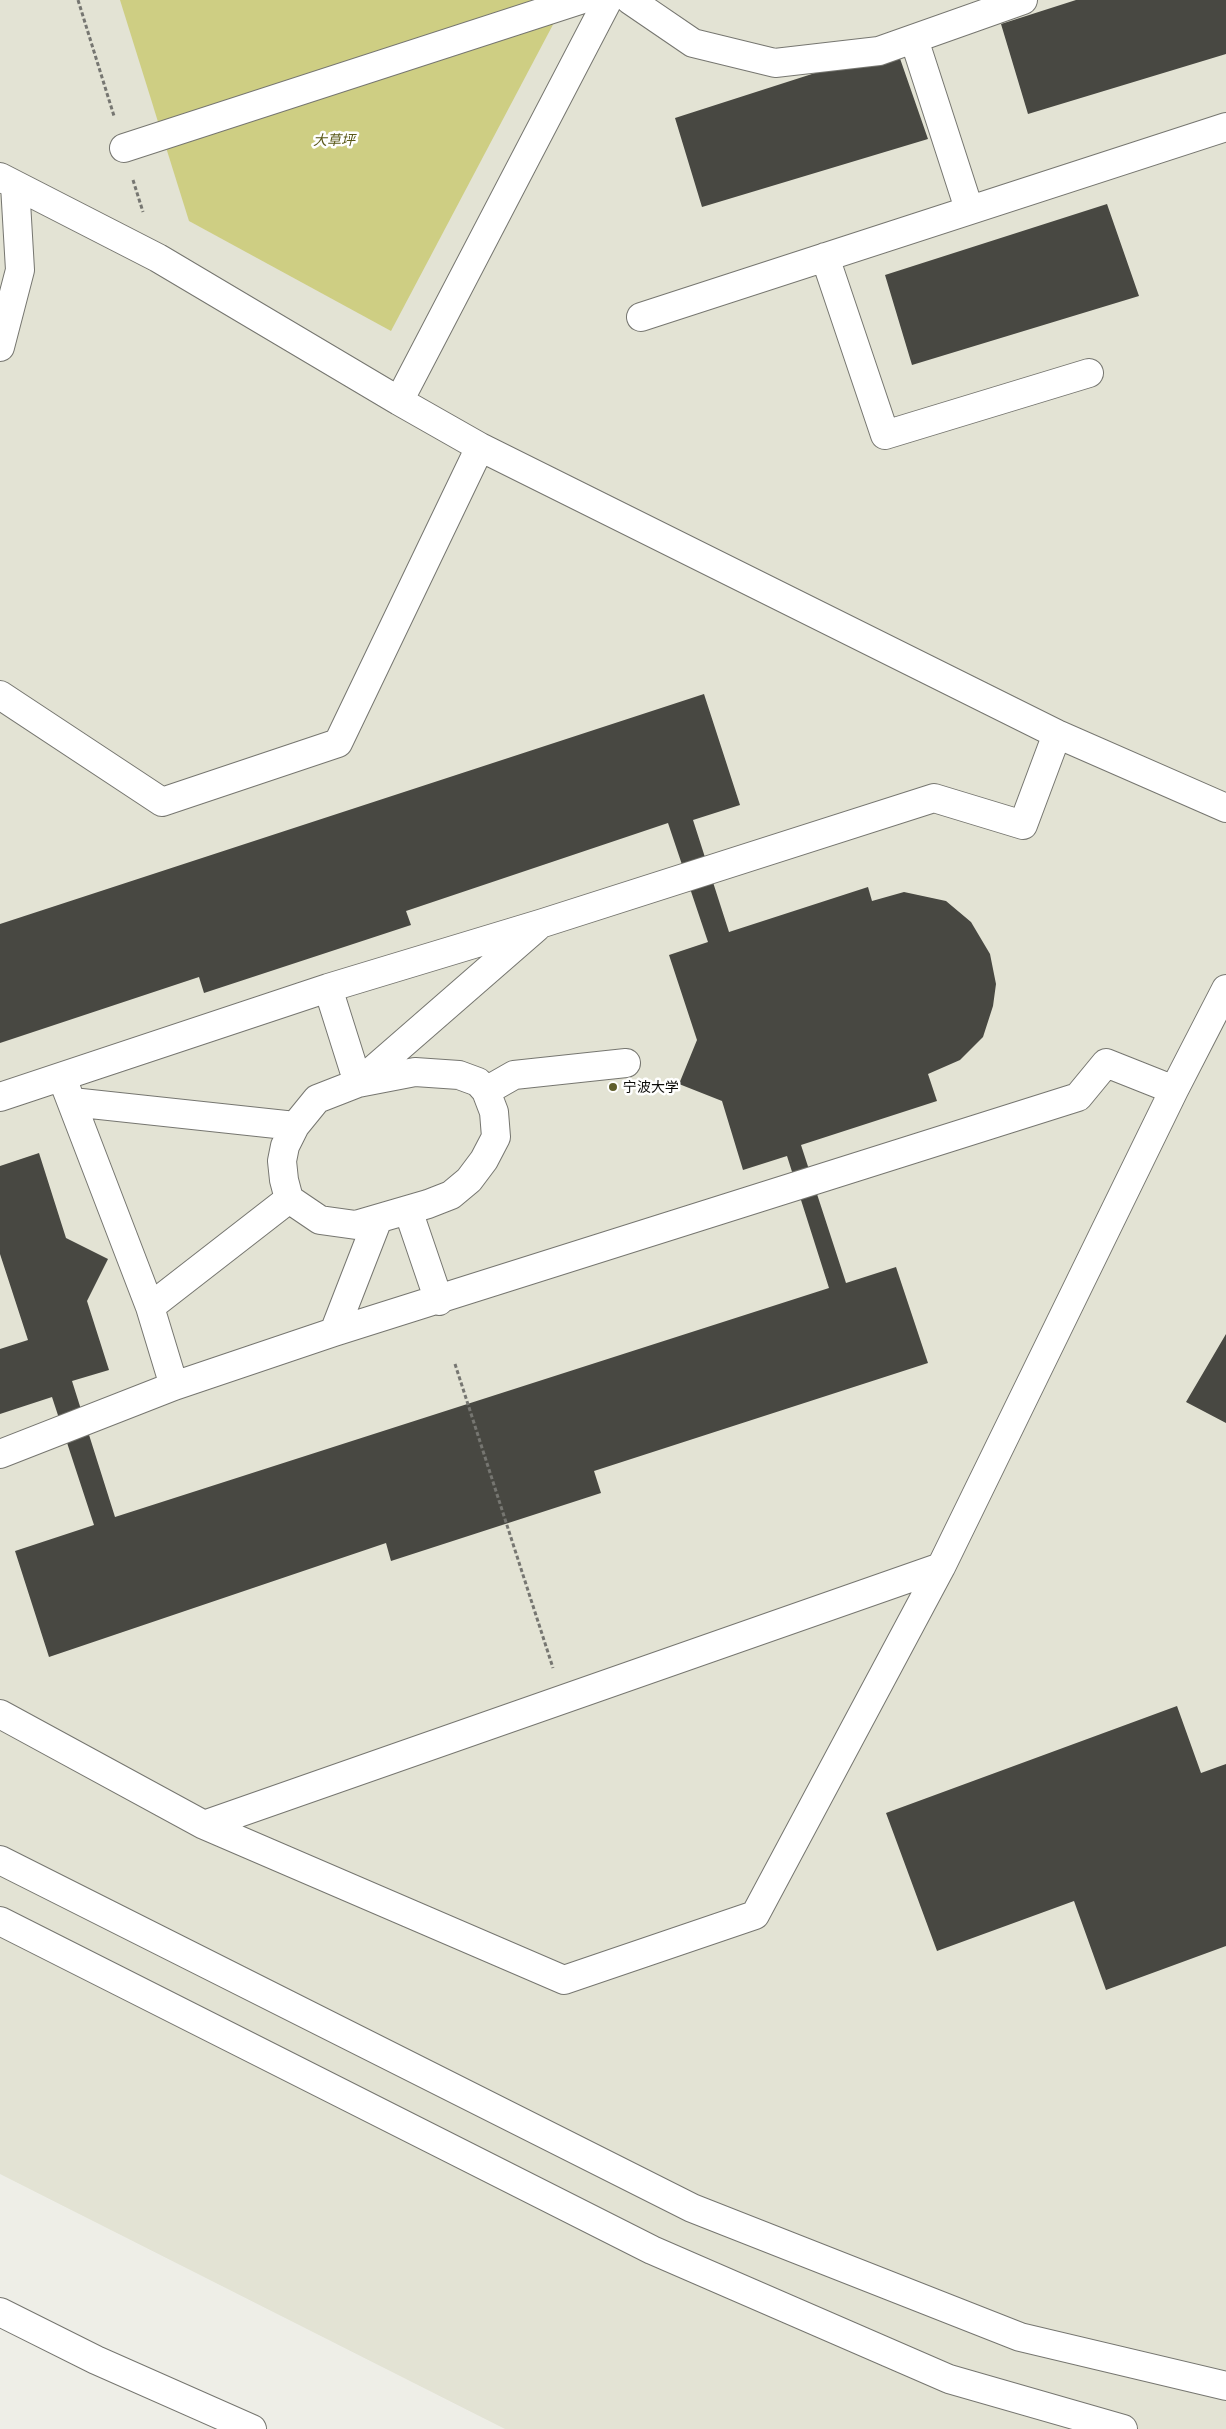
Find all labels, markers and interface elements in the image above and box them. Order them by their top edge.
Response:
park label: 大草坪 [313,132,355,148]
place label: 宁波大学 [623,1079,679,1095]
marker: 宁波大学 [607,1081,619,1093]

